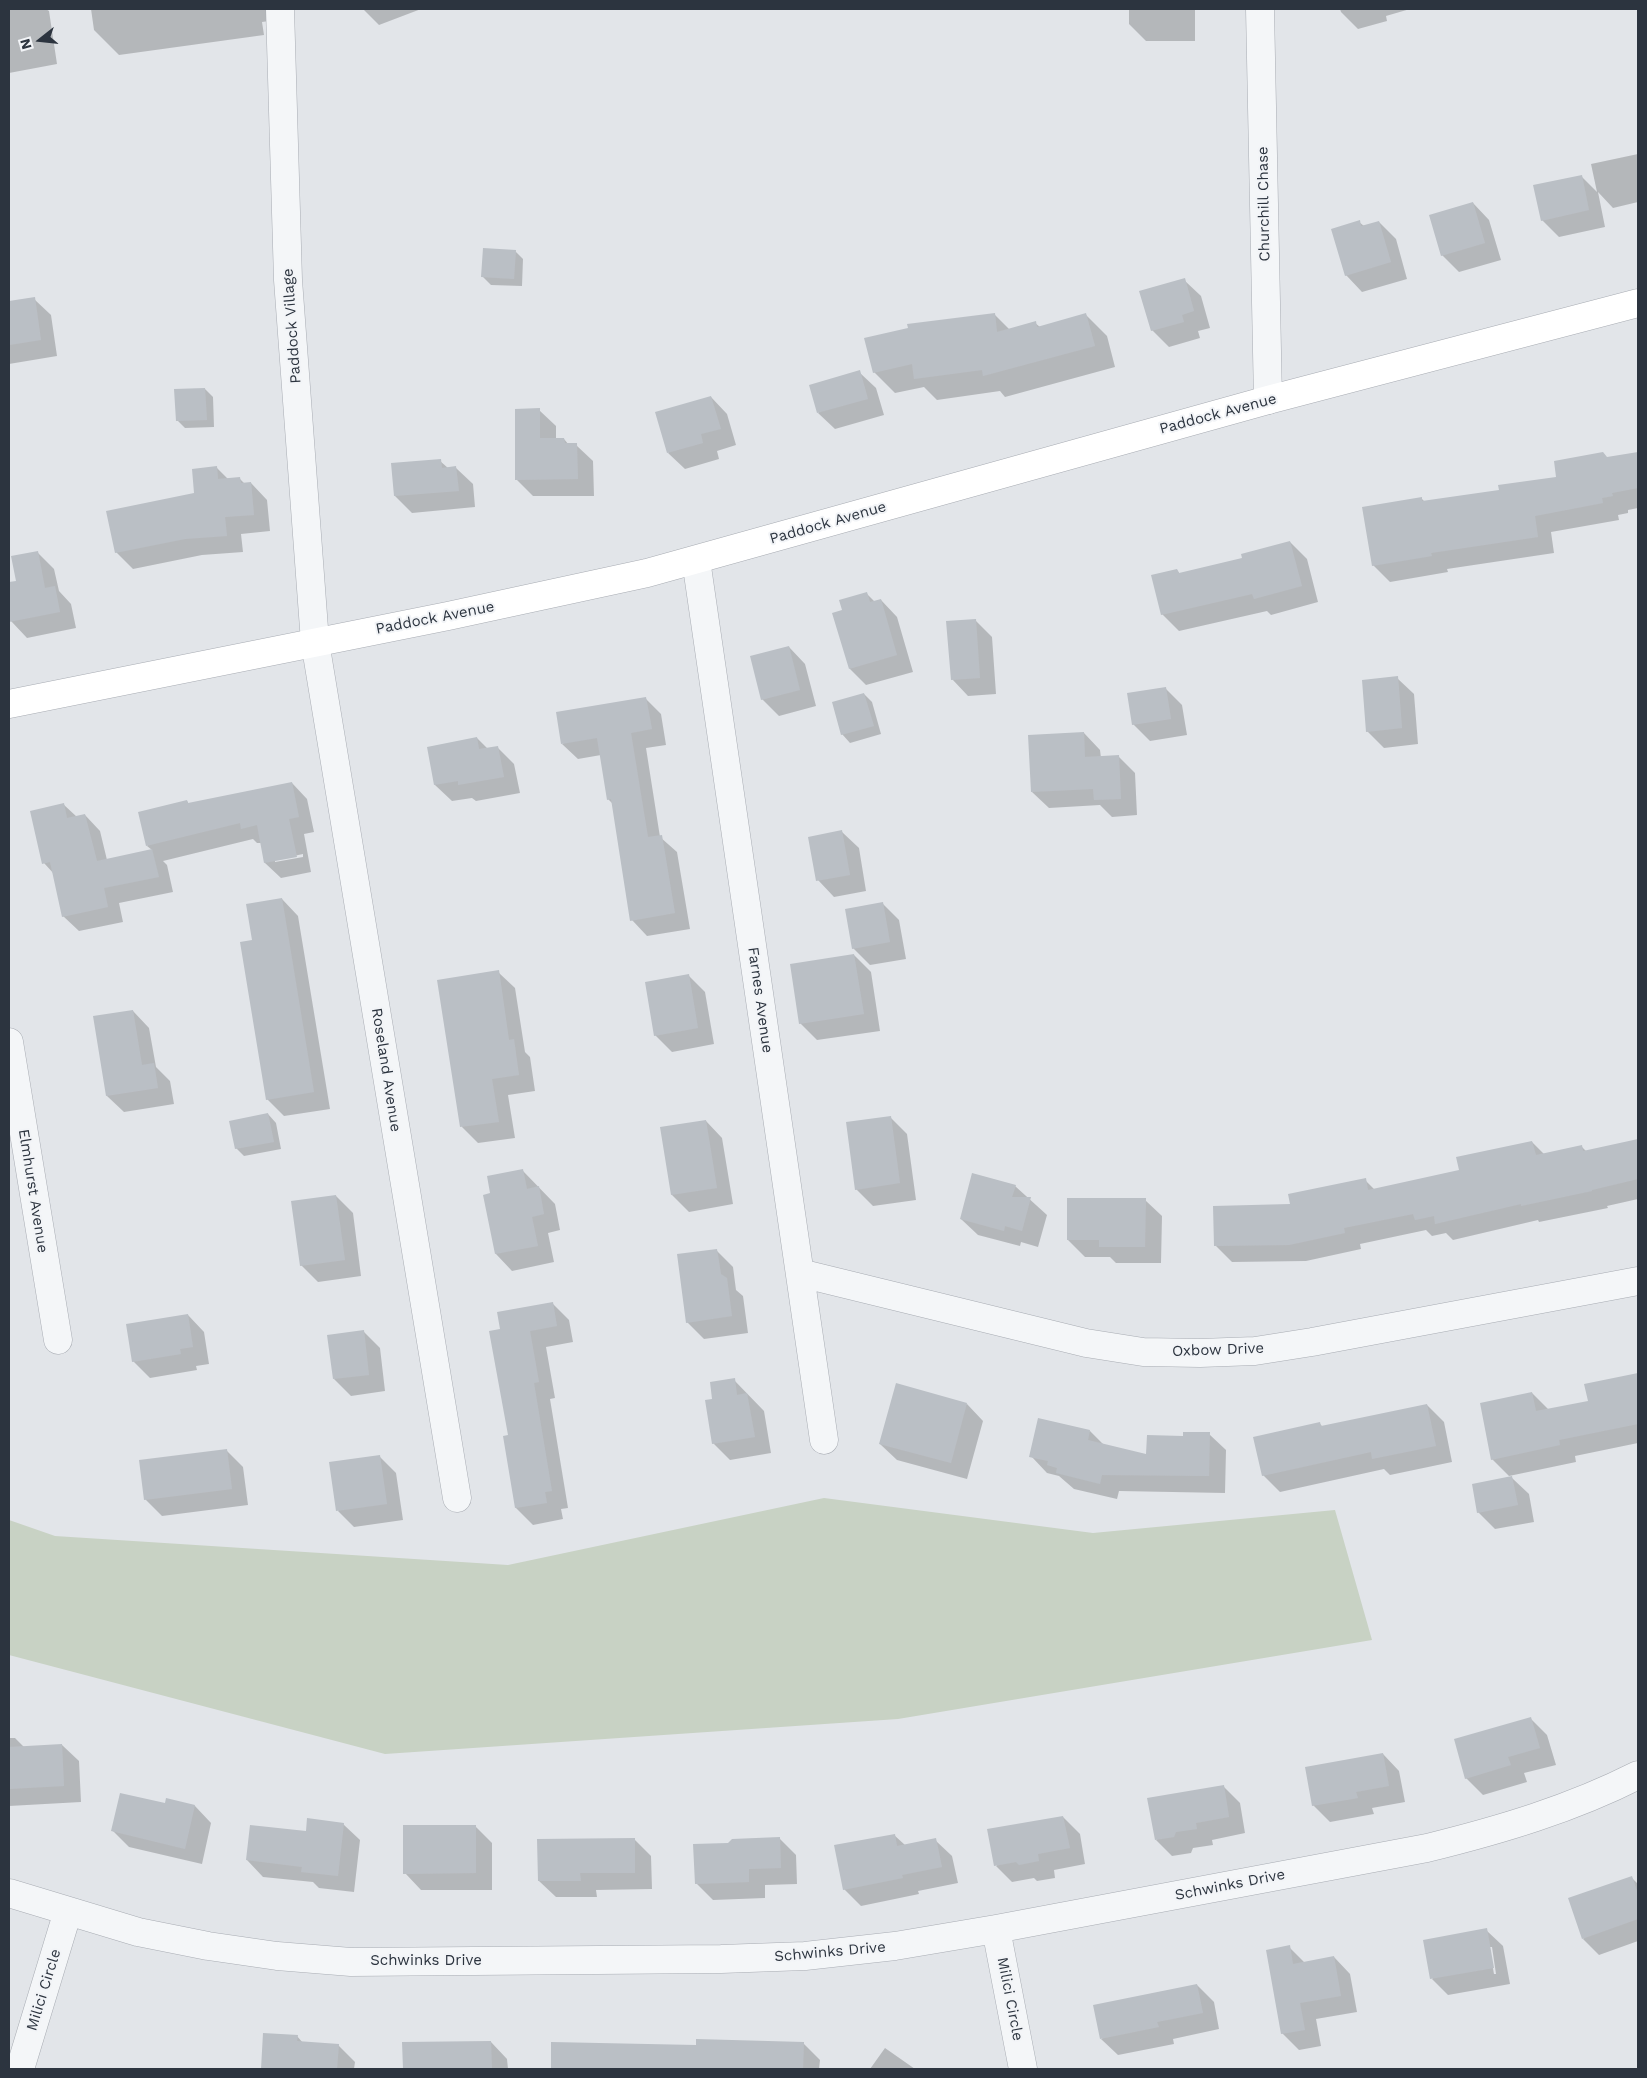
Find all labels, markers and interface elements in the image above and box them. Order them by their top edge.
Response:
north arrow [15,15,65,65]
text: N [16,37,35,51]
street label: Churchill Chase [1254,146,1274,262]
street label: Paddock Village [279,268,305,384]
street label: Paddock Avenue [1157,390,1279,438]
street label: Paddock Avenue [768,498,888,548]
street label: Paddock Avenue [374,598,496,638]
street label: Farnes Avenue [744,946,776,1054]
street label: Roseland Avenue [367,1007,405,1133]
street label: Elmhurst Avenue [14,1128,52,1254]
street label: Oxbow Drive [1172,1339,1264,1361]
street label: Schwinks Drive [1173,1866,1287,1904]
street label: Schwinks Drive [774,1938,886,1966]
street label: Milici Circle [23,1947,65,2033]
street label: Schwinks Drive [370,1952,482,1970]
street label: Milici Circle [993,1956,1027,2042]

